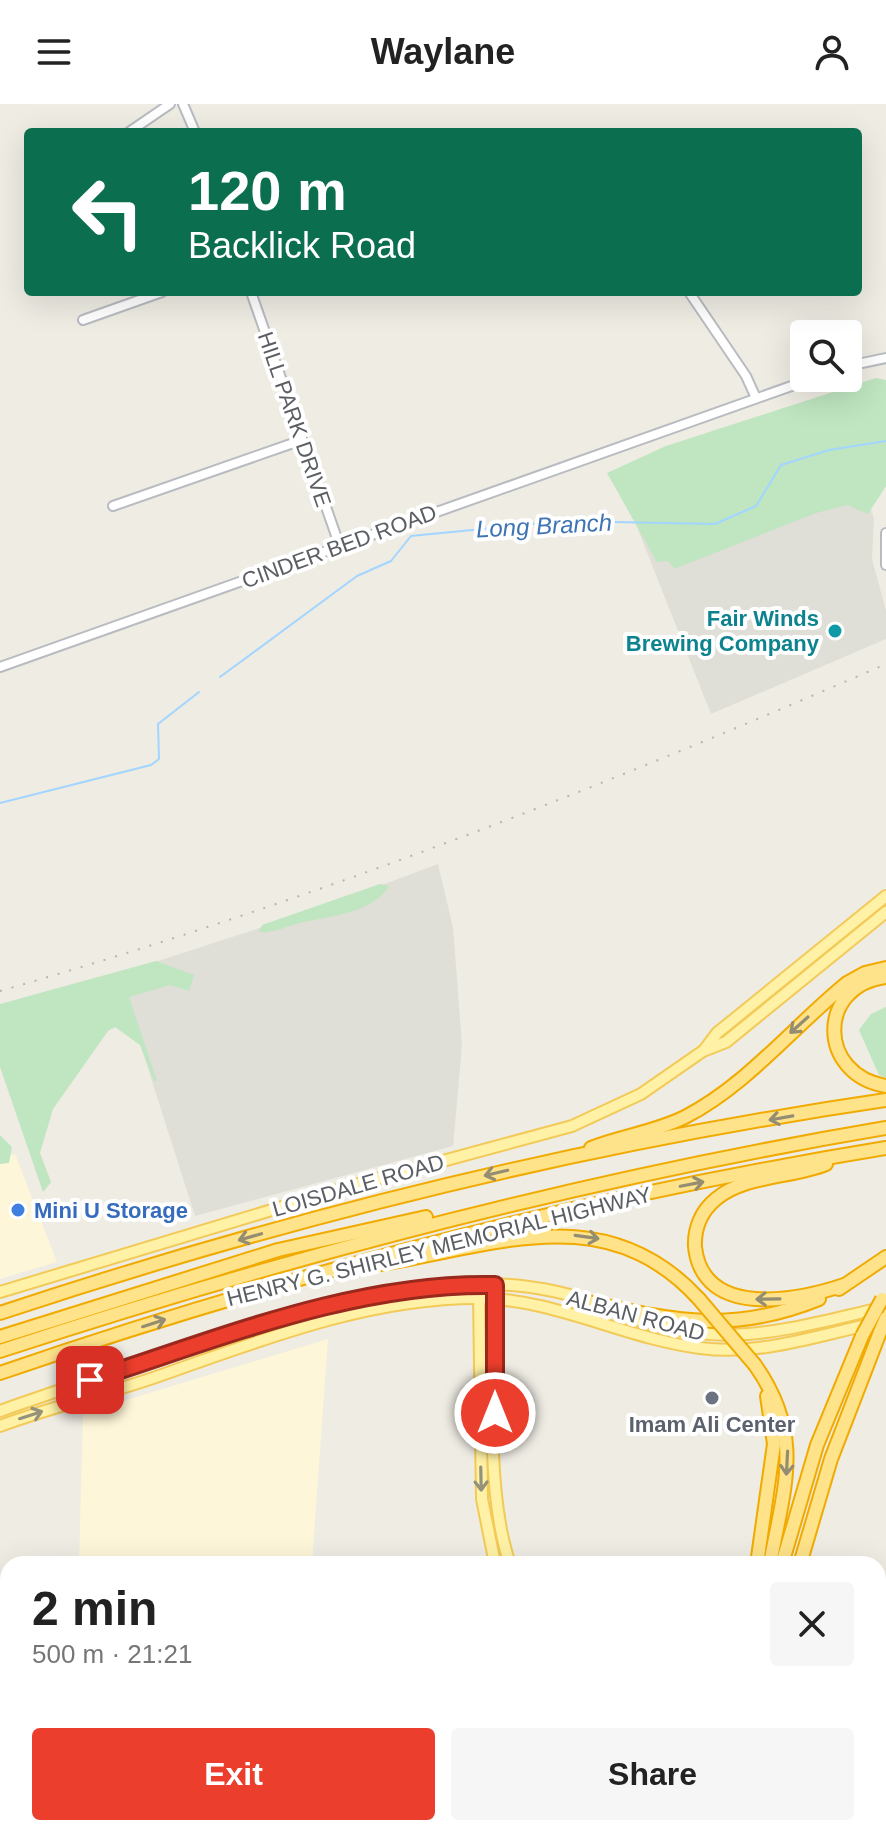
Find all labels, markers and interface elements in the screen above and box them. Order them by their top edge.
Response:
icon: menu [32,30,76,74]
icon: person [810,30,854,74]
text: Waylane [371,31,515,72]
text: 120 m [188,159,347,222]
icon: left [56,160,160,264]
text: Backlick Road [188,225,416,266]
map controls [790,320,862,392]
button: search [790,320,862,392]
street label: HILL PARK DRIVE [253,328,336,510]
street label: CINDER BED ROAD [238,500,440,593]
water label: Long Branch [475,508,613,543]
place label: Fair Winds Brewing Company [626,606,820,656]
marker: Fair Winds Brewing Company [826,622,844,640]
one-way arrow [790,1016,810,1034]
one-way arrow [769,1111,795,1126]
street label: LOISDALE ROAD [269,1149,447,1222]
one-way arrow [484,1166,509,1181]
one-way arrow [679,1176,704,1191]
street label: HENRY G. SHIRLEY MEMORIAL HIGHWAY [224,1181,654,1311]
place label: Mini U Storage [34,1198,188,1223]
marker: Mini U Storage [9,1201,27,1219]
one-way arrow [237,1230,263,1245]
one-way arrow [574,1230,599,1245]
street label: ALBAN ROAD [564,1285,708,1346]
one-way arrow [755,1291,782,1307]
one-way arrow [141,1315,166,1329]
pin [56,1346,124,1414]
icon: arrive [68,1358,112,1402]
position arrow [453,1371,537,1455]
marker: Imam Ali Center [703,1389,721,1407]
one-way arrow [18,1407,43,1421]
place label: Imam Ali Center [629,1412,796,1437]
one-way arrow [780,1449,795,1476]
one-way arrow [474,1465,489,1492]
text: 2 min [32,1582,157,1635]
button: close [770,1582,854,1666]
text: 500 m · 21:21 [32,1639,192,1669]
button: Exit [32,1728,435,1820]
button: Share [451,1728,854,1820]

